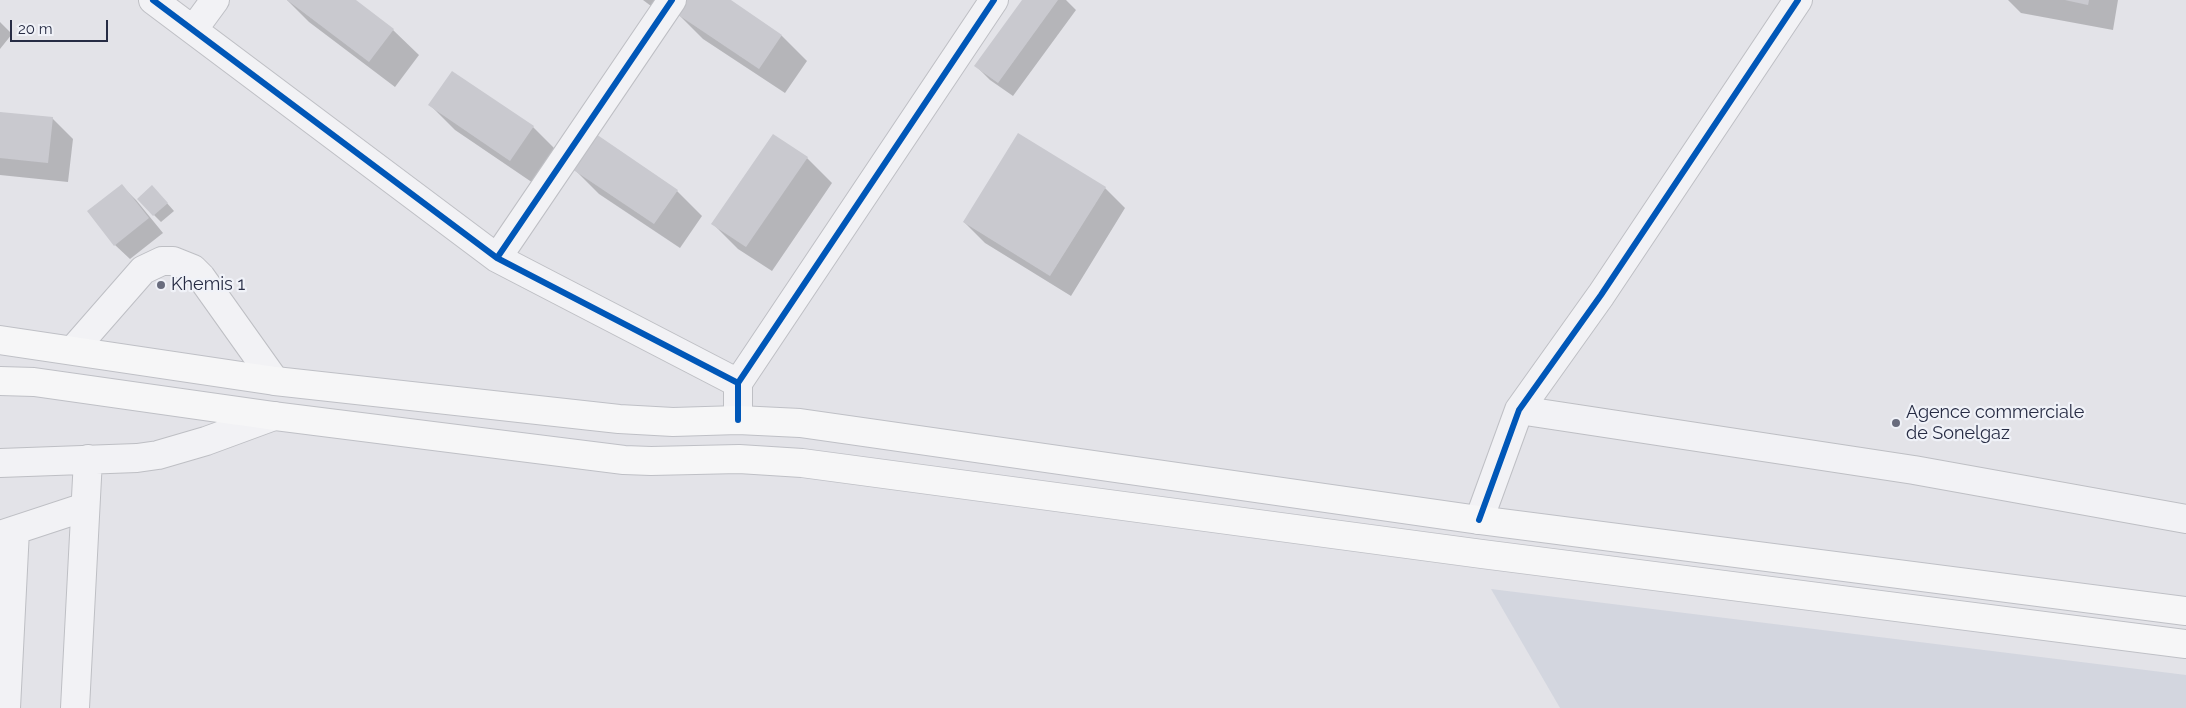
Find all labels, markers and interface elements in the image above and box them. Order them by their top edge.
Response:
scale bar [12,10,110,42]
text: 20 m [18,20,53,38]
place label: Khemis 1 [171,274,245,296]
marker: Khemis 1 [155,279,167,291]
place label: Agence commerciale de Sonelgaz [1906,402,2084,444]
marker: Agence commerciale de Sonelgaz [1890,417,1902,429]

